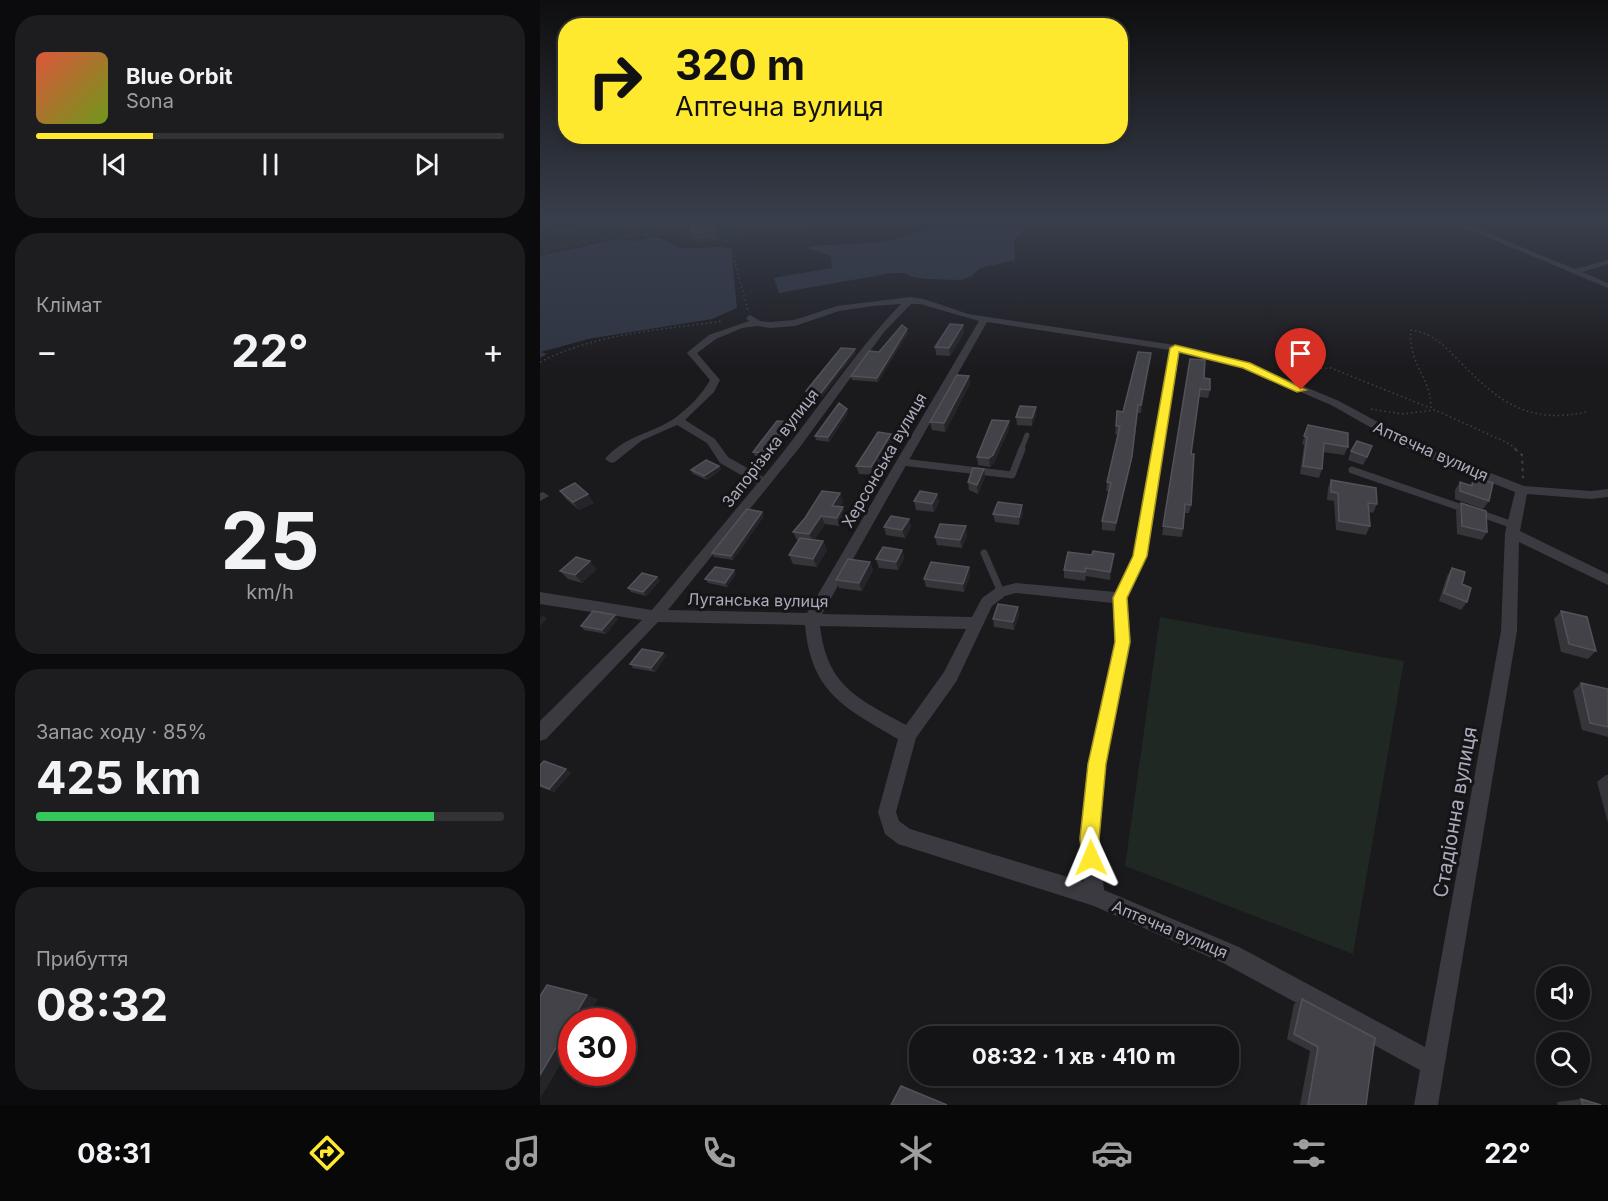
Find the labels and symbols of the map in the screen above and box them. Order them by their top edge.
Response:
pin [1275,328,1326,390]
street label: Запорізька вулиця [718,385,822,511]
street label: Херсонська вулиця [837,389,931,531]
street label: Аптечна вулиця [1370,417,1492,485]
street label: Луганська вулиця [687,589,829,611]
street label: Стадіонна вулиця [1428,725,1482,899]
position arrow [1059,826,1123,890]
street label: Аптечна вулиця [1109,896,1231,962]
speed limit sign: 30 [558,1008,636,1086]

